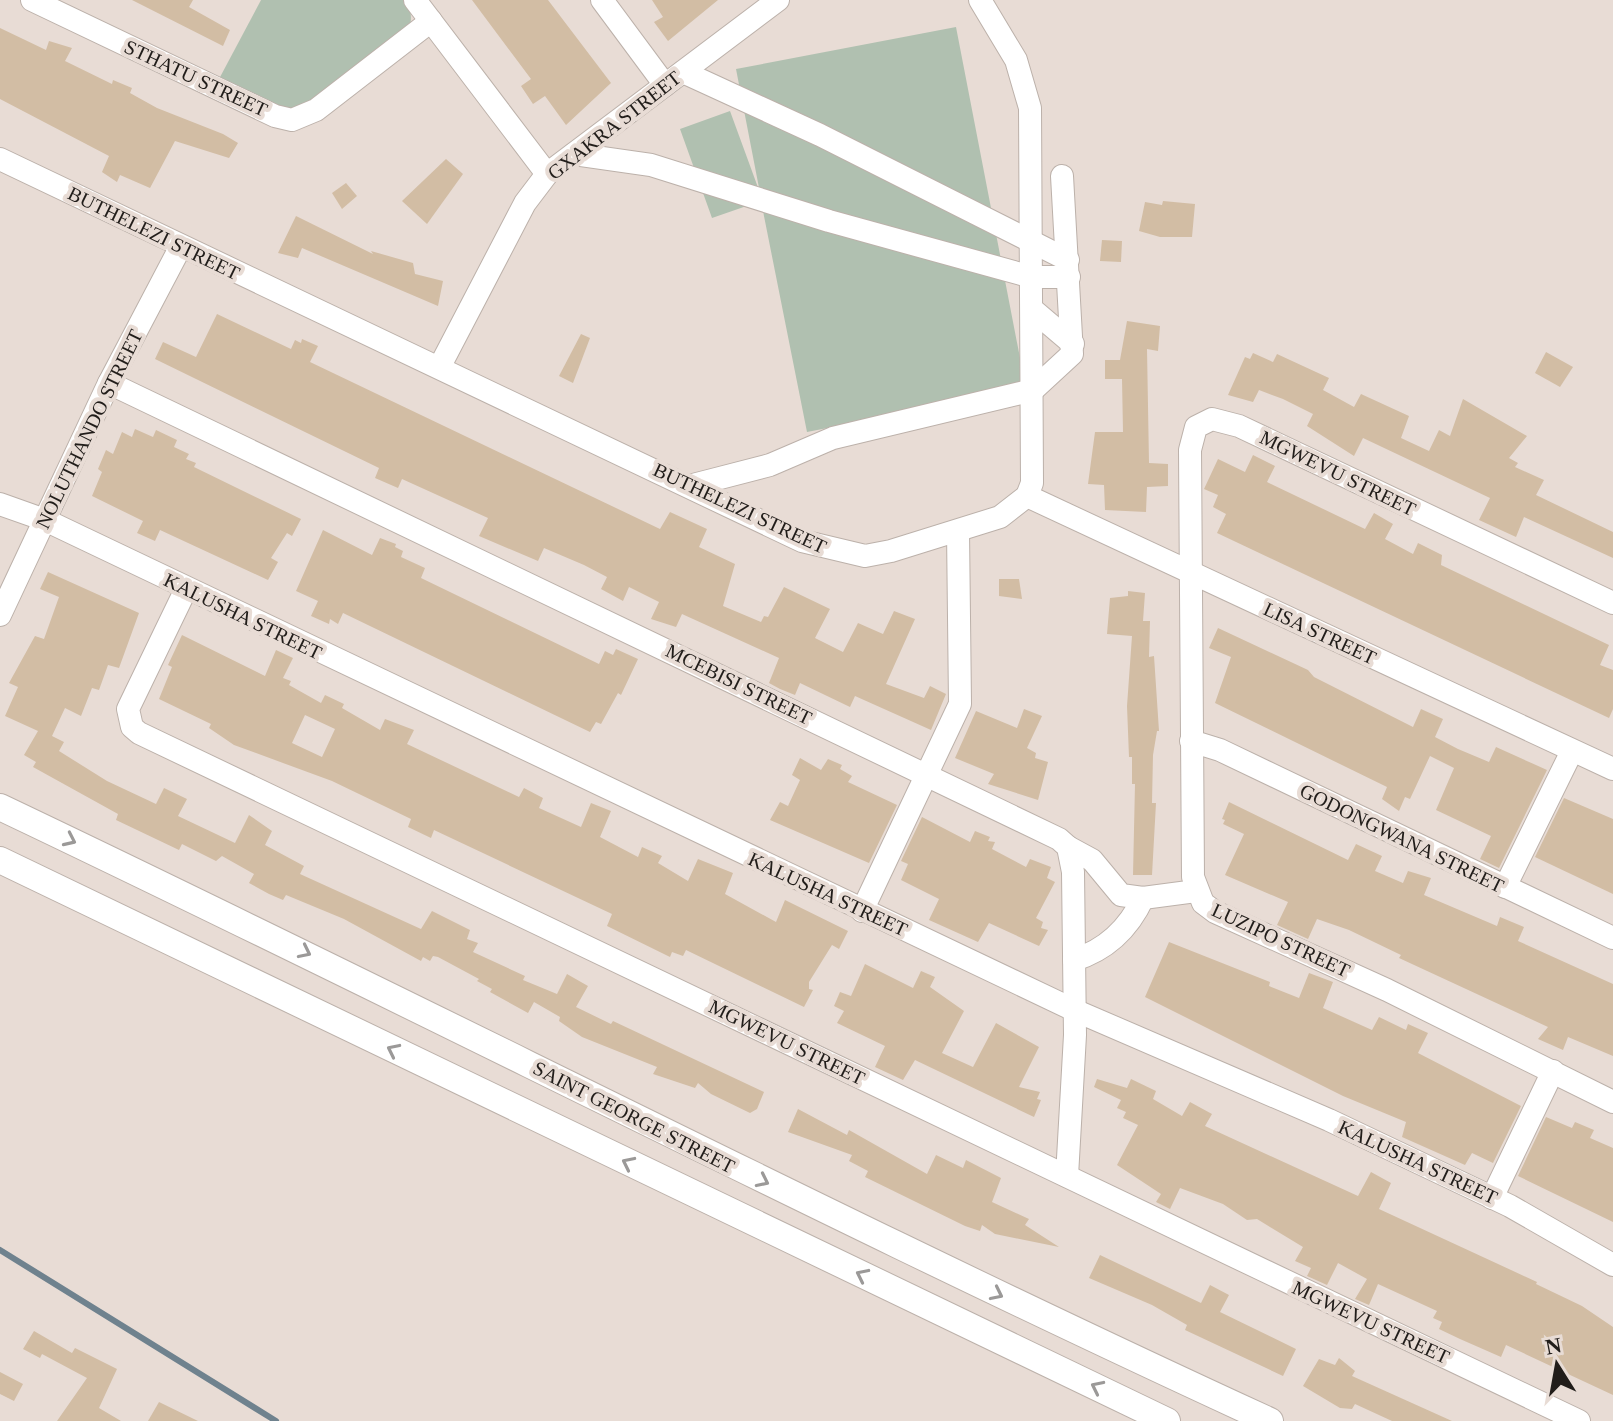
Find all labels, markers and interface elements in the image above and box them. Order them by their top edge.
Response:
street label: STHATU STREET [121,35,271,121]
street label: GXAKRA STREET [543,66,685,184]
street label: BUTHELEZI STREET [65,182,243,284]
street label: NOLUTHANDO STREET [31,326,147,532]
street label: MGWEVU STREET [1257,426,1419,520]
street label: BUTHELEZI STREET [650,458,830,558]
street label: KALUSHA STREET [161,568,325,664]
street label: LISA STREET [1260,597,1380,669]
street label: MCEBISI STREET [663,639,815,729]
street label: GODONGWANA STREET [1297,779,1507,897]
one-way arrow [62,830,77,846]
street label: KALUSHA STREET [745,848,911,940]
street label: LUZIPO STREET [1209,898,1353,982]
one-way arrow [297,942,312,958]
street label: MGWEVU STREET [706,995,868,1089]
one-way arrow [387,1044,402,1060]
street label: SAINT GEORGE STREET [530,1057,738,1177]
street label: KALUSHA STREET [1335,1116,1501,1208]
one-way arrow [621,1157,636,1173]
one-way arrow [755,1171,770,1187]
one-way arrow [856,1269,870,1285]
street label: MGWEVU STREET [1289,1276,1453,1368]
one-way arrow [989,1284,1004,1300]
north arrow [1517,1325,1597,1405]
text: N [1543,1332,1564,1360]
one-way arrow [1090,1381,1105,1397]

